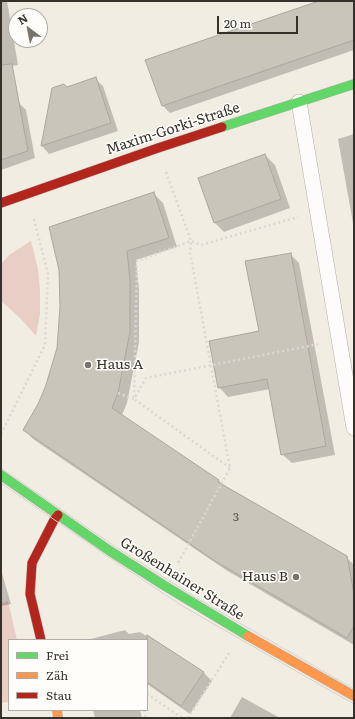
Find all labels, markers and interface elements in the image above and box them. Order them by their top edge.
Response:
north arrow [8,8,48,48]
scale bar [219,8,300,34]
text: N [14,9,30,28]
text: 20 m [224,14,251,32]
street label: Maxim-Gorki-Straße [104,99,242,159]
place label: Haus A [96,357,143,373]
marker: Haus A [83,360,93,370]
house number: 3 [233,510,239,524]
street label: Großenhainer Straße [117,534,247,624]
place label: Haus B [242,569,288,585]
marker: Haus B [291,572,301,582]
legend [8,639,148,711]
text: Frei [46,646,69,664]
text: Zäh [46,666,68,684]
text: Stau [46,686,72,704]

